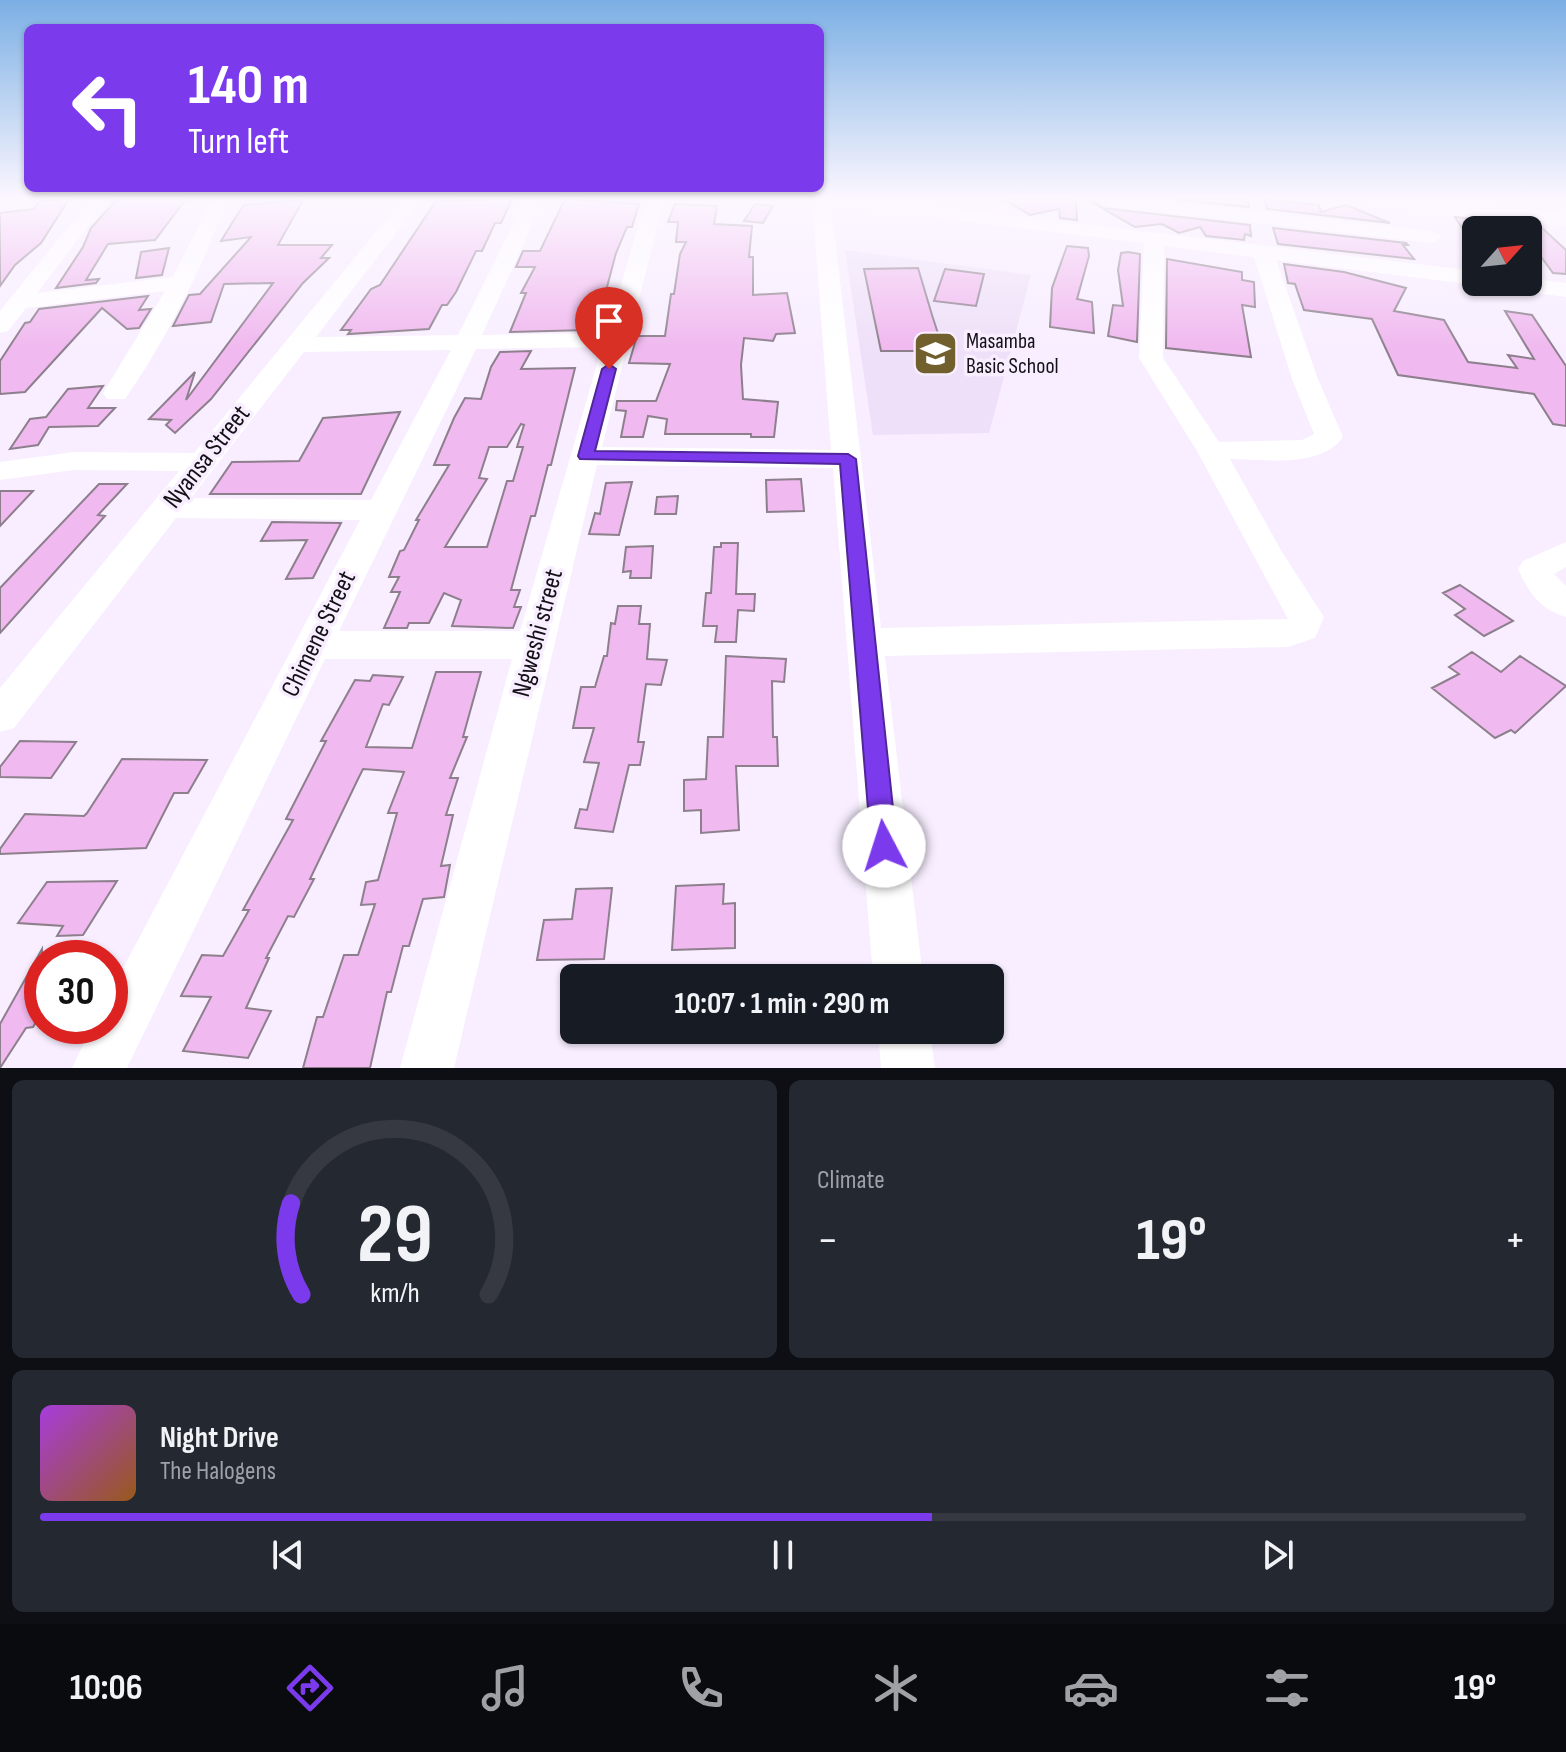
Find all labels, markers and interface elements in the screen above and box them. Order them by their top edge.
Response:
text: 140 m [188,53,309,120]
icon: left [56,56,160,160]
text: Turn left [188,121,289,164]
north arrow [1462,216,1542,296]
map controls [1462,216,1542,296]
pin [575,287,643,369]
icon: arrive [587,299,631,343]
place label: Masamba Basic School [966,328,1059,380]
school or university icon: Masamba Basic School [911,330,959,378]
street label: Nyansa Street [157,399,257,515]
street label: Chimene Street [275,566,363,702]
street label: Ngweshi street [506,566,570,700]
position arrow [842,804,926,888]
speed limit sign: 30 [24,940,128,1044]
text: 10:07 · 1 min · 290 m [675,986,889,1022]
text: Climate [817,1165,885,1196]
text: 29 [357,1186,432,1286]
text: 19° [1136,1205,1207,1277]
text: − [817,1214,839,1267]
text: + [1504,1214,1526,1267]
text: km/h [370,1276,419,1311]
text: Night Drive [160,1420,279,1456]
text: The Halogens [160,1456,276,1487]
icon: previous [266,1533,310,1577]
icon: pause [761,1533,805,1577]
icon: next [1256,1533,1300,1577]
icon: directions [282,1660,338,1716]
icon: music [477,1660,533,1716]
icon: phone [673,1660,729,1716]
icon: climate [868,1660,924,1716]
icon: car [1063,1660,1119,1716]
icon: filters [1259,1660,1315,1716]
text: 10:06 [70,1667,143,1710]
text: 19° [1454,1667,1496,1710]

